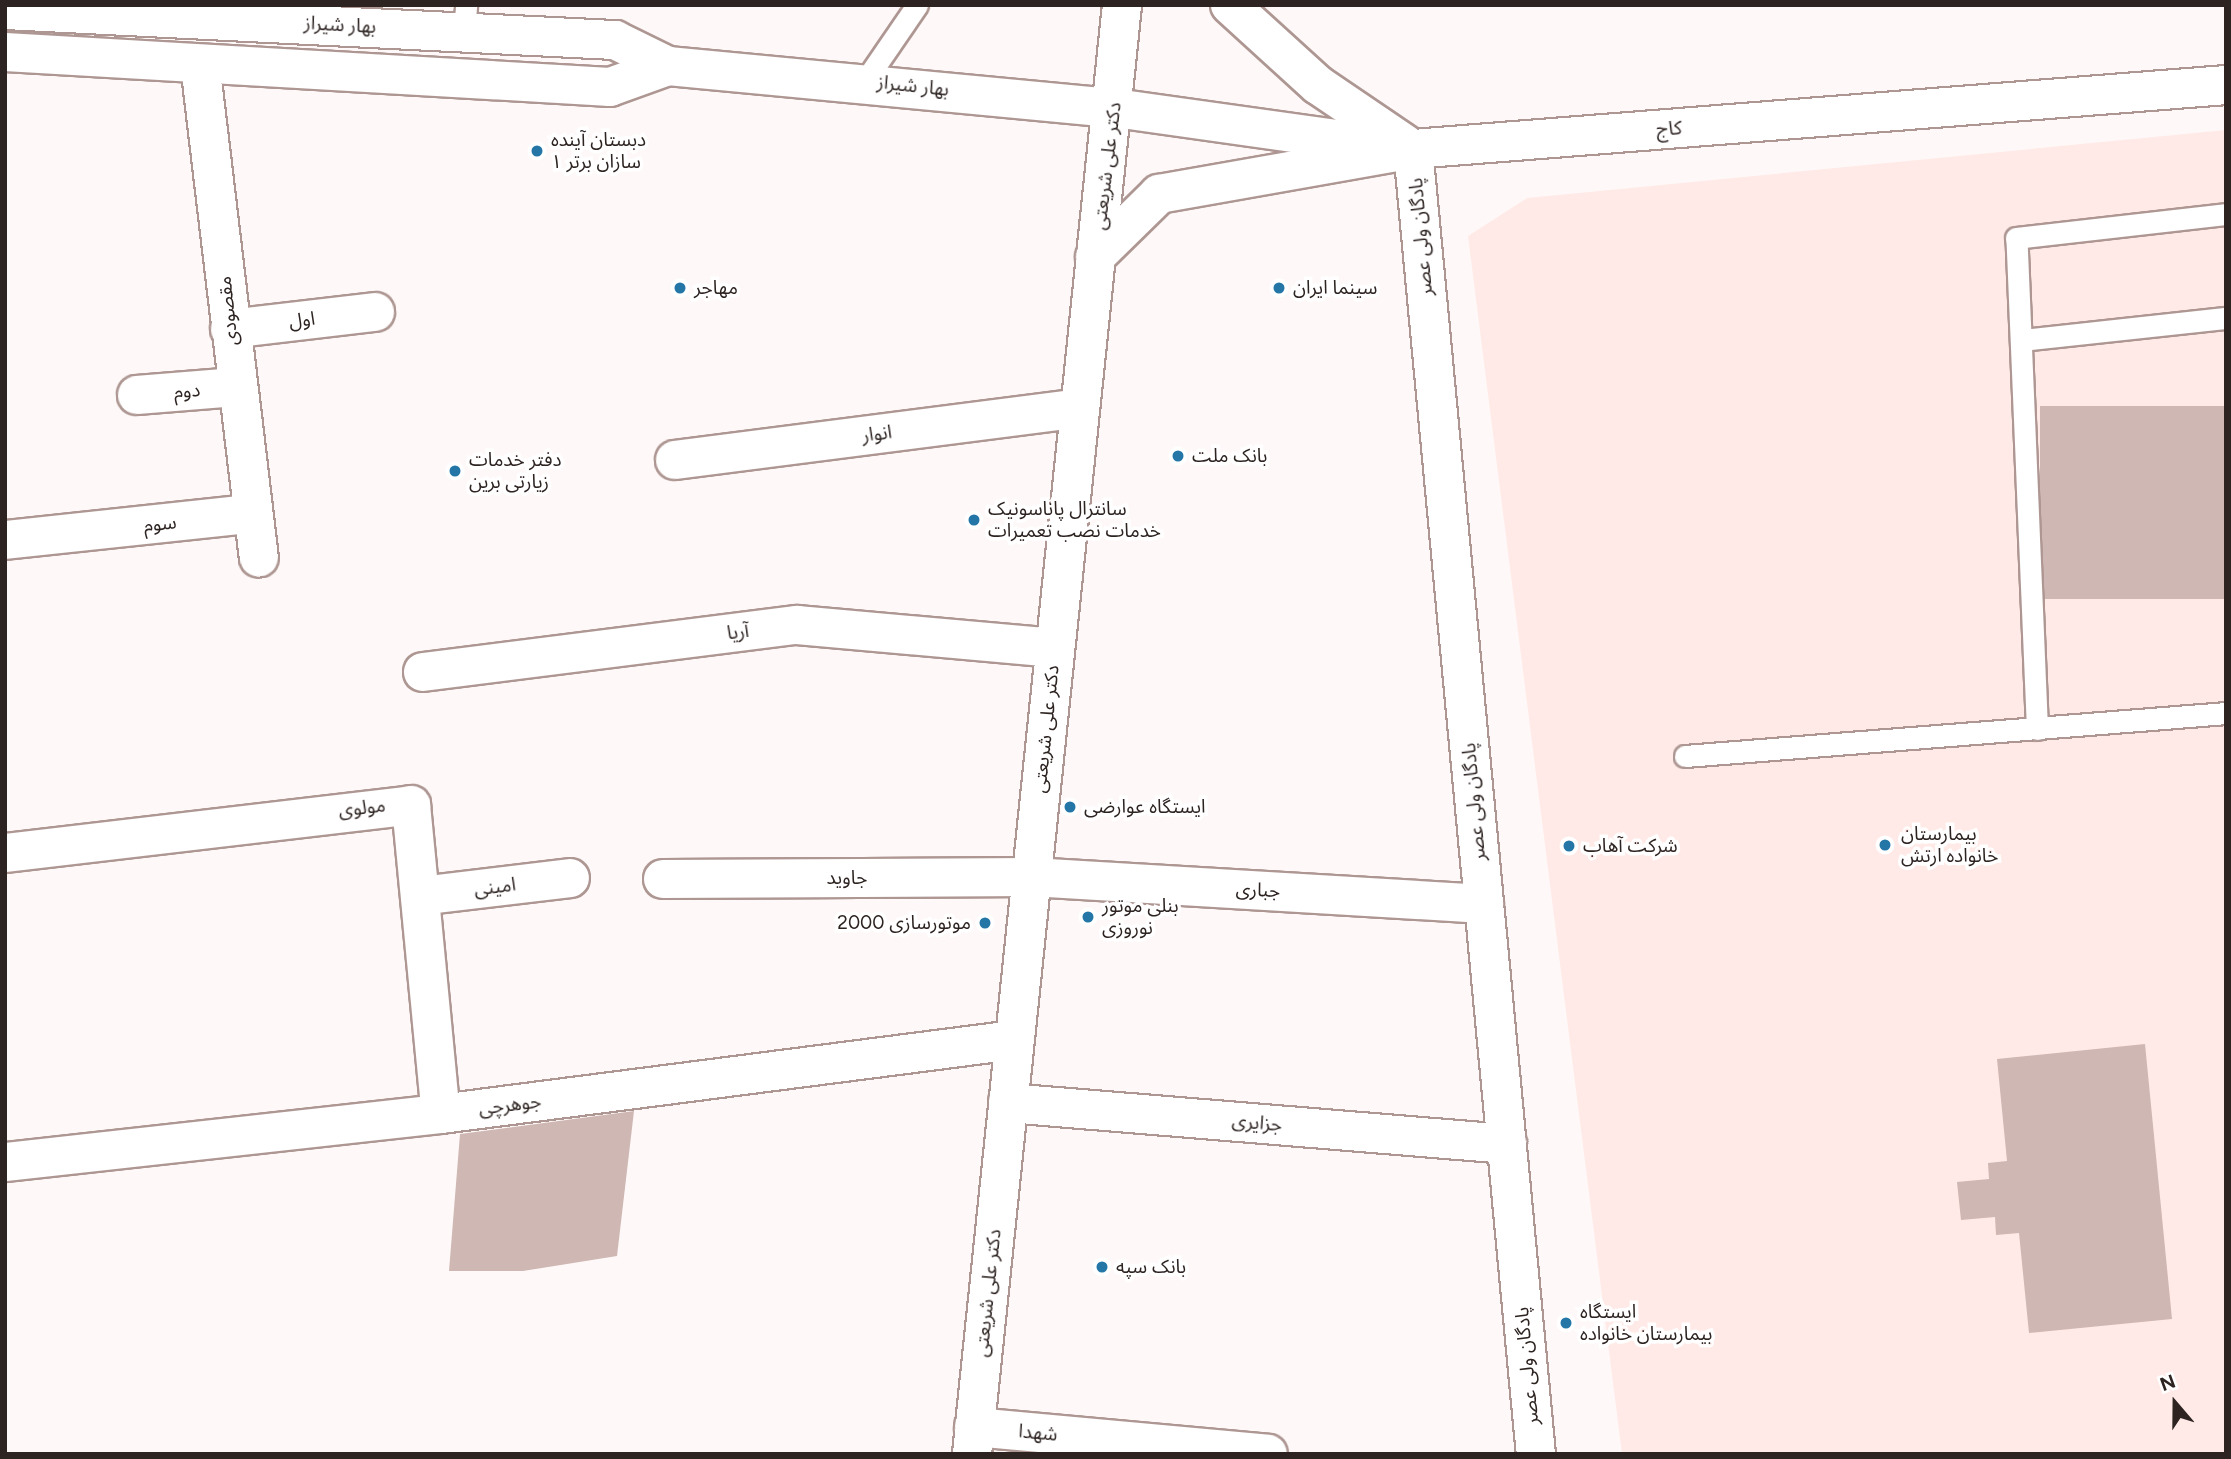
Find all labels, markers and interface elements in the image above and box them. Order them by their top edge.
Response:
street label: بهار شیراز [303,12,377,38]
street label: بهار شیراز [876,71,950,101]
street label: دکتر علی شریعتی [1088,101,1126,231]
street label: کاج [1655,117,1683,141]
place label: دبستان آینده سازان برتر ۱ [551,129,646,173]
marker: دبستان آینده سازان برتر ۱ [529,143,545,159]
street label: پادگان ولی عصر [1404,177,1438,297]
street label: مقصودی [213,275,243,347]
place label: مهاجر [694,277,738,299]
place label: سینما ایران [1293,277,1377,299]
marker: مهاجر [672,280,688,296]
marker: سینما ایران [1271,280,1287,296]
street label: اول [288,307,316,333]
street label: دوم [173,378,201,404]
street label: انوار [861,421,893,447]
place label: بانک ملت [1192,445,1267,467]
marker: بانک ملت [1170,448,1186,464]
place label: دفتر خدمات زیارتی برین [469,449,562,493]
marker: دفتر خدمات زیارتی برین [447,463,463,479]
place label: سانترال پاناسونیک خدمات نصب تعمیرات [988,498,1161,542]
street label: سوم [142,511,178,537]
marker: سانترال پاناسونیک خدمات نصب تعمیرات [966,512,982,528]
street label: آریا [726,619,750,645]
street label: دکتر علی شریعتی [1028,664,1064,794]
street label: پادگان ولی عصر [1457,742,1491,862]
street label: مولوی [337,794,387,822]
place label: ایستگاه عوارضی [1084,796,1206,818]
marker: ایستگاه عوارضی [1062,799,1078,815]
place label: بیمارستان خانواده ارتش [1901,823,1998,867]
place label: شرکت آهاب [1583,835,1678,857]
marker: بیمارستان خانواده ارتش [1875,835,1895,855]
marker: شرکت آهاب [1561,838,1577,854]
street label: جاوید [826,867,868,889]
street label: امینی [473,873,517,901]
street label: جباری [1235,877,1281,903]
place label: بنلی موتور نوروزی [1102,895,1179,939]
marker: بنلی موتور نوروزی [1080,909,1096,925]
place label: موتورسازی 2000 [837,912,971,934]
marker: موتورسازی 2000 [977,915,993,931]
street label: جوهرچی [477,1090,543,1120]
street label: جزایری [1231,1109,1283,1137]
street label: دکتر علی شریعتی [970,1228,1006,1358]
place label: بانک سپه [1116,1256,1186,1278]
marker: بانک سپه [1094,1259,1110,1275]
place label: ایستگاه بیمارستان خانواده [1580,1301,1712,1345]
street label: پادگان ولی عصر [1510,1306,1544,1426]
marker: ایستگاه بیمارستان خانواده [1558,1315,1574,1331]
north arrow [2140,1368,2210,1438]
text: N [2157,1369,2178,1396]
street label: شهدا [1018,1420,1058,1446]

